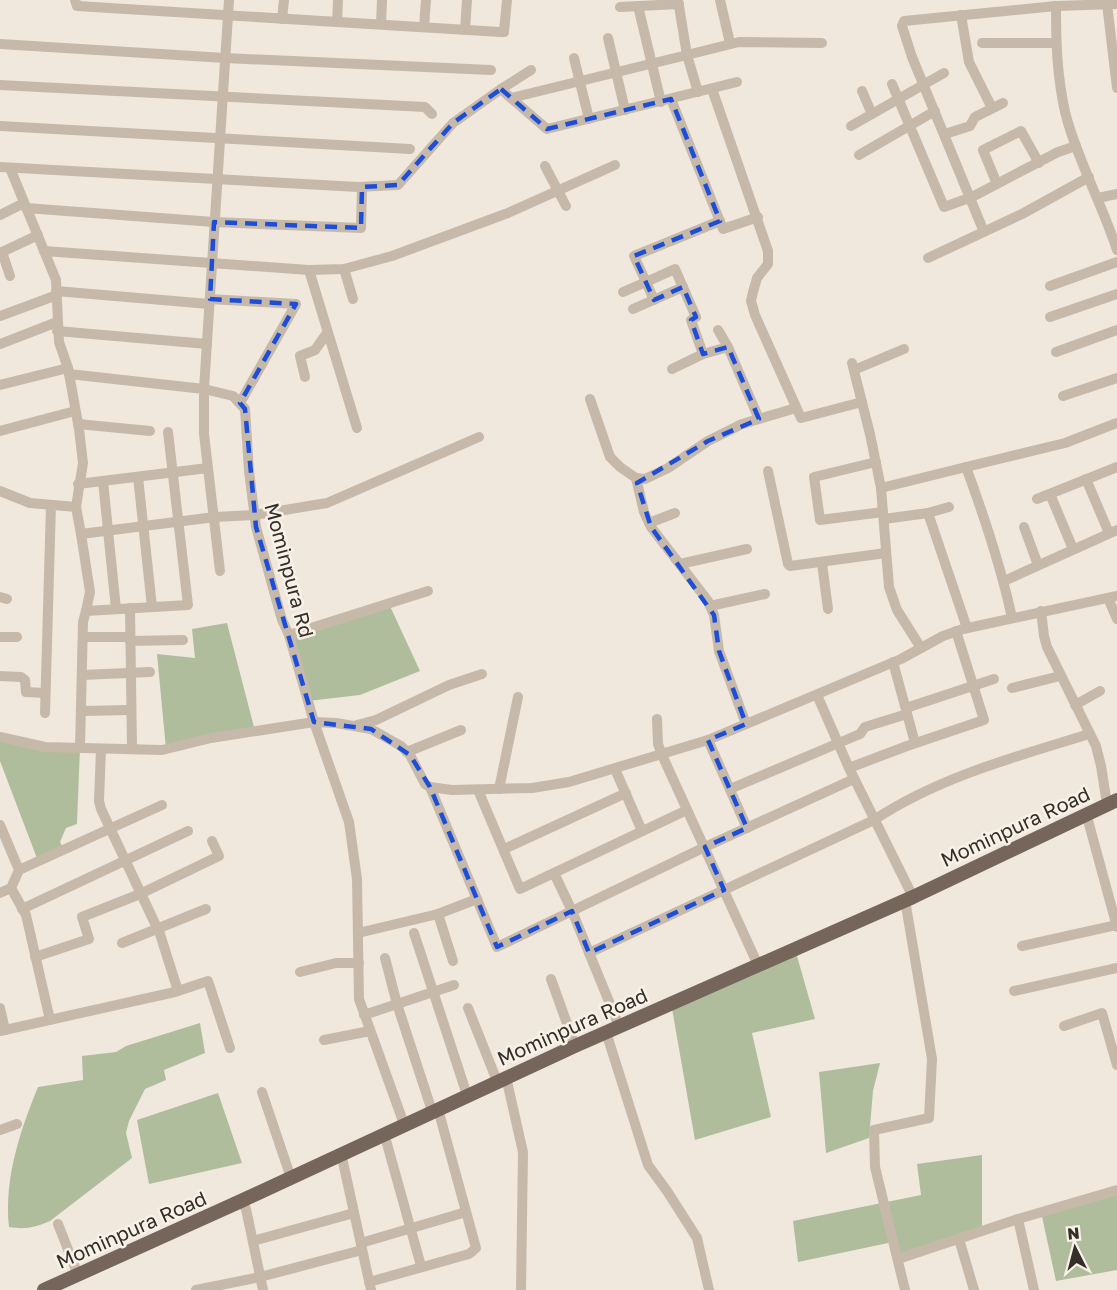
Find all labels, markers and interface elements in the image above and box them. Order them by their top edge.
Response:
street label: Mominpura Rd [260,500,320,640]
street label: Mominpura Road [937,781,1093,871]
street label: Mominpura Road [493,982,651,1070]
street label: Mominpura Road [52,1185,210,1273]
north arrow [1045,1218,1105,1278]
text: N [1066,1223,1081,1244]

